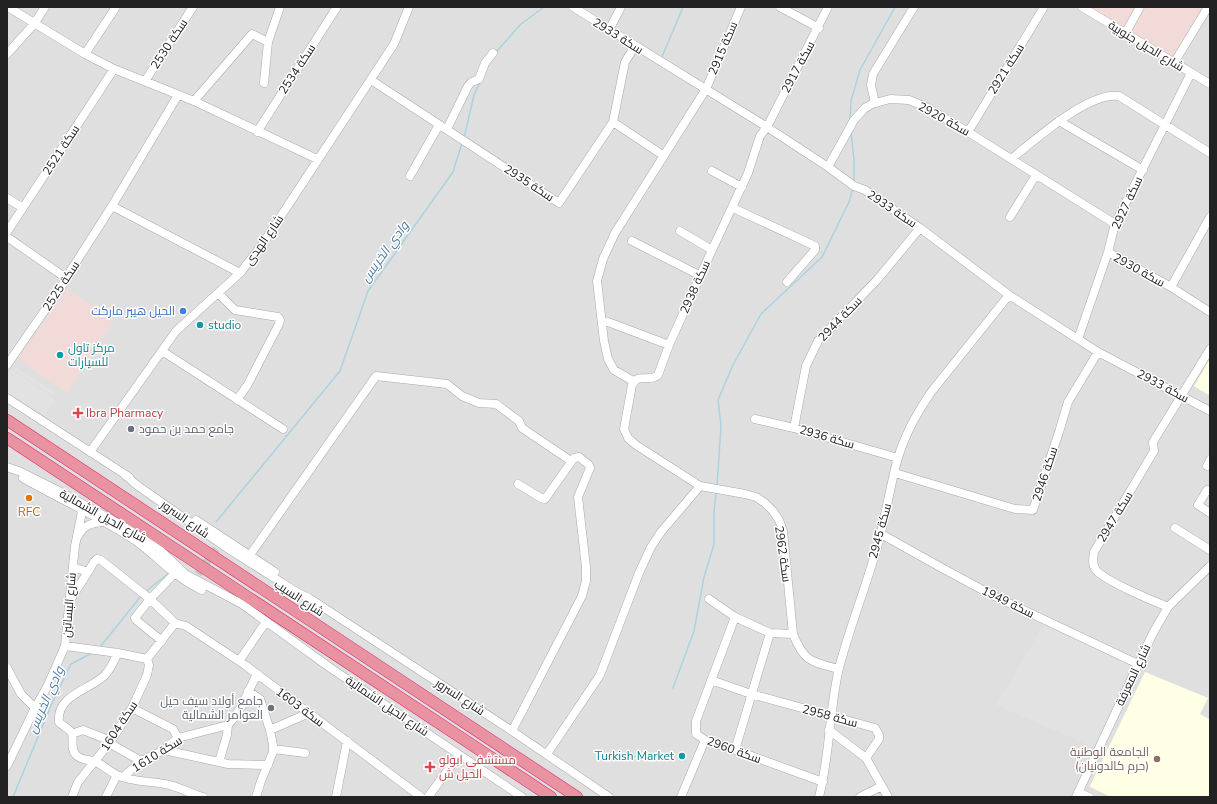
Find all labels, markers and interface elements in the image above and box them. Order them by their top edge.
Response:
street label: سكة 2933 [590,14,646,58]
street label: سكة 2530 [147,16,191,72]
street label: شارع الحيل جنوبية [1105,17,1187,75]
street label: سكة 2915 [705,19,741,77]
street label: سكة 2917 [778,38,818,96]
street label: سكة 2534 [275,41,319,97]
street label: سكة 2921 [984,41,1028,97]
street label: سكة 2920 [915,98,973,140]
street label: سكة 2521 [39,122,83,178]
street label: سكة 2935 [501,161,557,205]
street label: سكة 2927 [1108,174,1146,232]
street label: سكة 2933 [864,187,920,232]
street label: شارع الهدى [241,212,287,268]
water label: وادي الخريس [357,217,415,287]
street label: سكة 2930 [1110,249,1168,291]
street label: سكة 2525 [39,258,83,314]
street label: سكة 2938 [676,258,714,316]
street label: سكة 2944 [815,293,865,345]
place label: الحيل هيبر ماركت [91,303,175,319]
marker: الحيل هيبر ماركت [178,306,188,316]
place label: studio [208,317,241,333]
marker: studio [195,320,205,330]
place label: مركز تاول للسيارات [68,340,115,370]
marker: مركز تاول للسيارات [55,350,65,360]
street label: سكة 2933 [1134,366,1192,406]
place label: Ibra Pharmacy [86,405,164,421]
marker: Ibra Pharmacy [73,408,83,418]
place label: جامع حمد بن حمود [139,421,234,437]
street label: سكة 2936 [798,422,857,453]
marker: جامع حمد بن حمود [126,424,136,434]
street label: سكة 2946 [1029,445,1061,503]
street label: شارع الحيل الشمالية [57,485,150,547]
street label: سكة 2947 [1094,489,1136,545]
marker: RFC [24,493,34,503]
street label: شارع السرور [157,496,213,542]
street label: سكة 2945 [865,501,895,560]
place label: RFC [18,504,40,520]
street label: سكة 2962 [771,525,795,583]
street label: شارع البساتين [58,572,80,638]
street label: شارع السيب [271,576,327,620]
street label: سكة 1949 [979,582,1037,622]
street label: شارع المعرفة [1112,641,1154,708]
water label: وادي الخريس [23,663,70,737]
street label: شارع الحيل الشمالية [342,672,432,740]
street label: شارع السرور [431,674,488,719]
street label: سكة 1603 [273,684,327,730]
place label: جامع أولاد سيف حيل العوامر الشمالية [160,693,263,723]
street label: سكة 1604 [97,698,141,754]
street label: سكة 2958 [801,701,860,731]
marker: جامع أولاد سيف حيل العوامر الشمالية [266,703,276,713]
street label: سكة 1610 [129,732,185,776]
street label: سكة 2960 [705,733,763,767]
place label: الجامعة الوطنية (حرم كالدونيان) [1070,744,1149,774]
place label: Turkish Market [595,748,675,764]
marker: Turkish Market [677,751,687,761]
place label: مستشفى ابولو الحيل ش [439,752,516,782]
marker: الجامعة الوطنية (حرم كالدونيان) [1152,754,1162,764]
marker: مستشفى ابولو الحيل ش [424,761,436,773]

